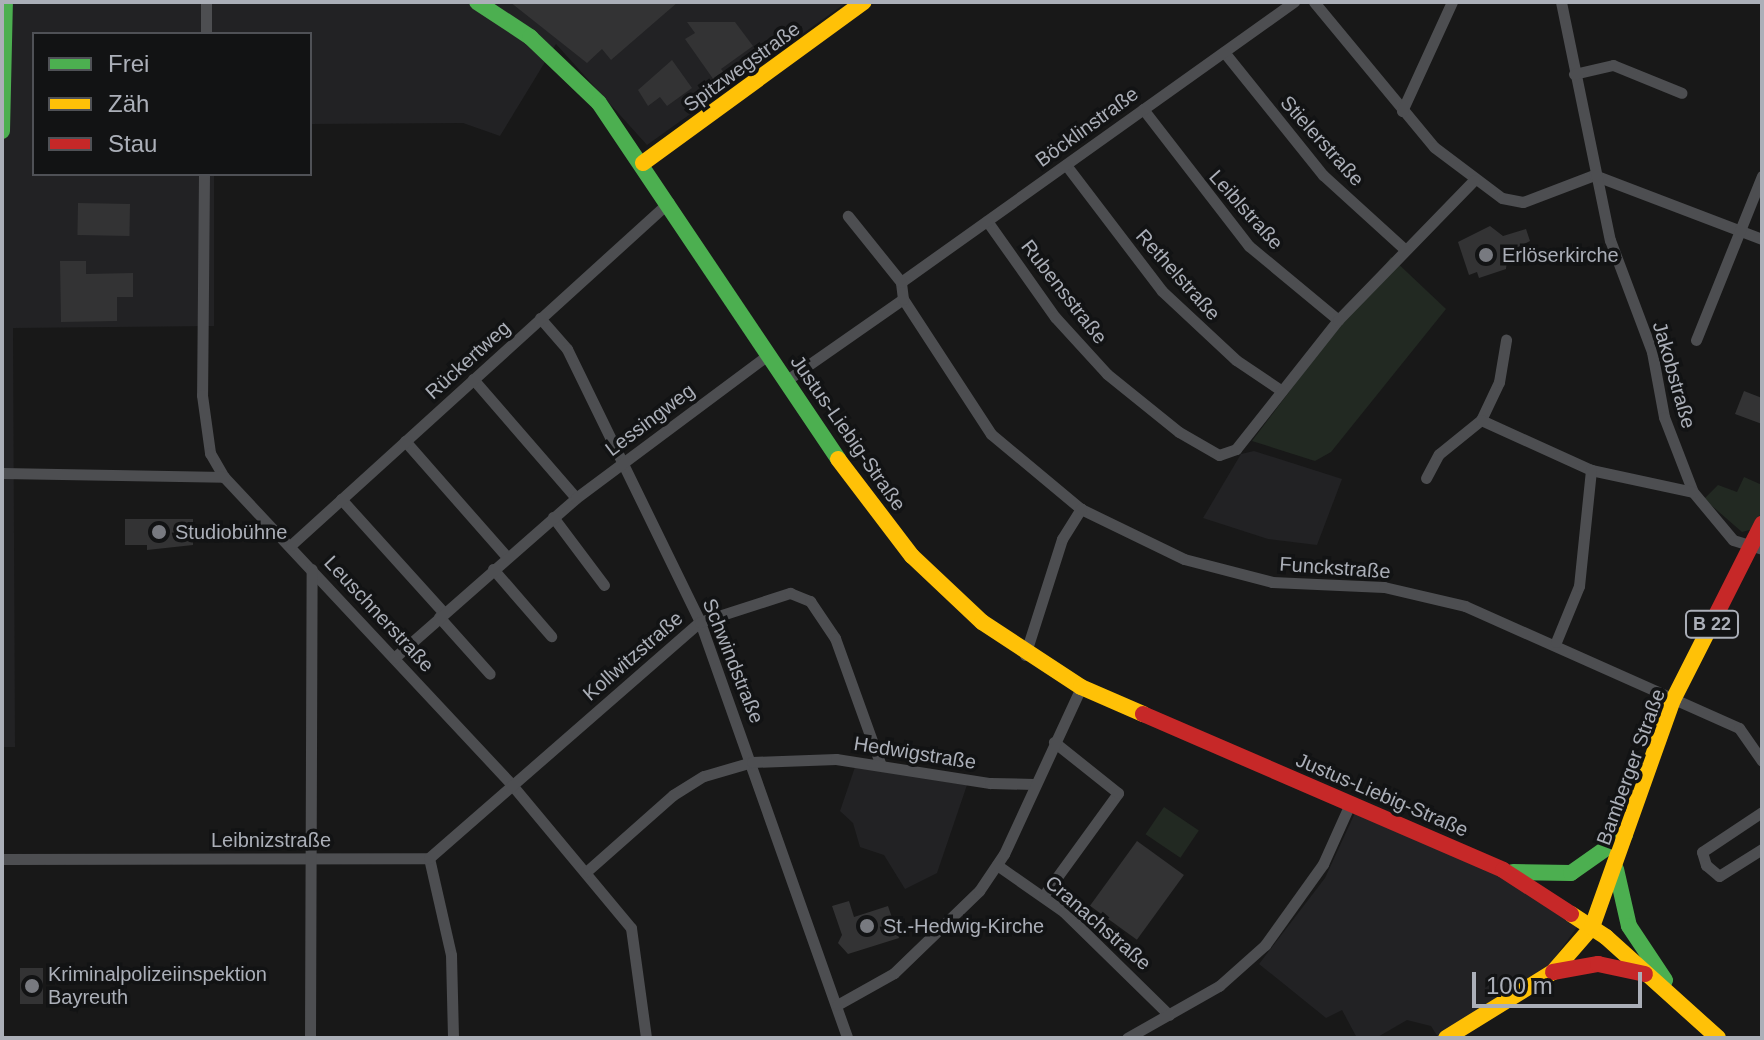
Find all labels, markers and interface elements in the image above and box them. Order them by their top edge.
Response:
street label: Spitzwegstraße [679,17,805,117]
legend [32,32,312,176]
text: Frei [108,50,149,77]
street label: Böcklinstraße [1031,82,1143,172]
text: Zäh [108,90,149,117]
street label: Stielerstraße [1275,91,1369,191]
text: Stau [108,130,157,157]
street label: Leiblstraße [1204,165,1288,255]
street label: Rethelstraße [1131,224,1225,326]
street label: Rubensstraße [1016,235,1112,349]
place label: Erlöserkirche [1502,243,1619,267]
marker: Erlöserkirche [1477,246,1495,264]
street label: Rückertweg [421,316,515,404]
street label: Jakobstraße [1647,319,1701,431]
street label: Justus-Liebig-Straße [785,351,911,515]
street label: Lessingweg [601,379,699,461]
place label: Studiobühne [175,520,287,544]
marker: Studiobühne [150,523,168,541]
street label: Leuschnerstraße [319,551,439,677]
street label: Funckstraße [1279,552,1391,584]
street label: Schwindstraße [697,595,769,727]
street label: Kollwitzstraße [578,606,688,706]
road number: B 22 [1684,610,1740,638]
street label: Bamberger Straße [1592,686,1670,848]
street label: Hedwigstraße [852,731,978,775]
street label: Justus-Liebig-Straße [1292,748,1472,842]
street label: Leibnizstraße [211,828,331,852]
street label: Cranachstraße [1040,871,1156,975]
place label: St.-Hedwig-Kirche [883,914,1044,938]
marker: St.-Hedwig-Kirche [858,917,876,935]
scale bar [1476,956,1646,1006]
place label: Kriminalpolizeiinspektion Bayreuth [48,962,267,1009]
text: 100 m [1486,972,1553,999]
marker: Kriminalpolizeiinspektion Bayreuth [23,977,41,995]

